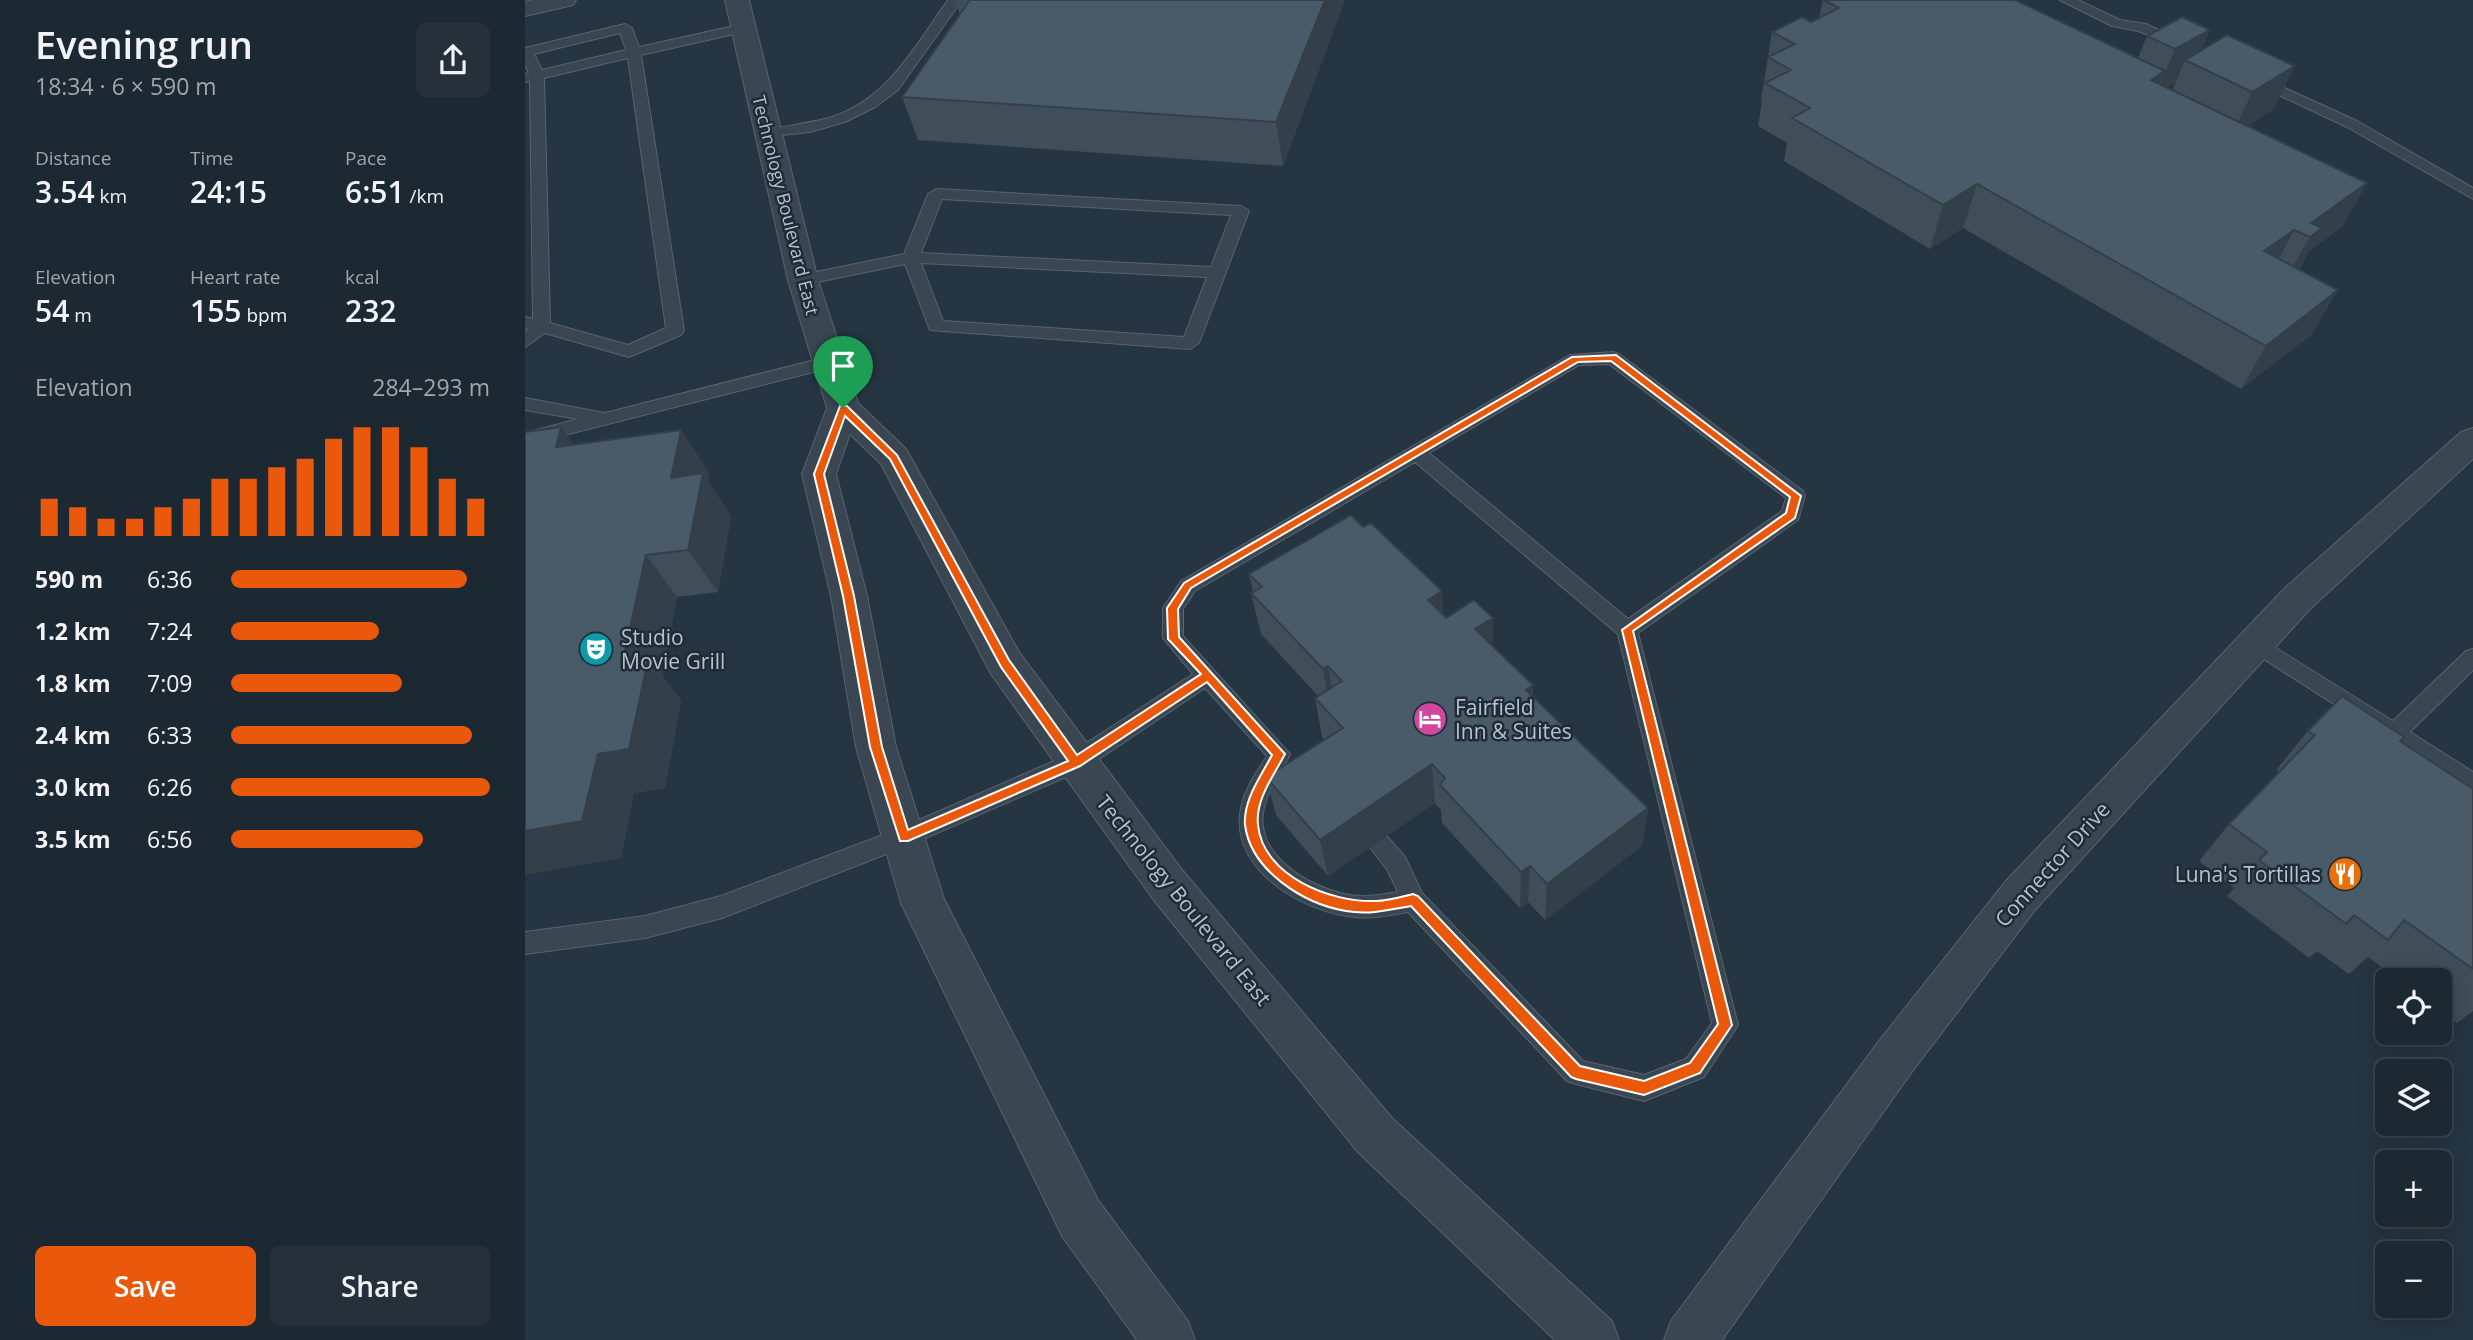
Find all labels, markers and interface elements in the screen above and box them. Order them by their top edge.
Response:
text: Evening run [35,18,253,70]
button: share [416,23,490,97]
text: 18:34 · 6 × 590 m [35,70,217,102]
street label: Technology Boulevard East [747,93,825,317]
text: Distance [35,145,111,171]
text: Time [190,145,234,171]
text: Pace [345,145,387,171]
text: 3.54 [35,171,95,212]
text: 24:15 [190,171,267,212]
text: 6:51 [345,171,405,212]
text: km [95,183,127,209]
text: /km [405,183,444,209]
text: Elevation [35,264,116,290]
text: Heart rate [190,264,280,290]
text: kcal [345,264,379,290]
text: 54 [35,290,69,331]
text: 155 [190,290,241,331]
text: 232 [345,290,396,331]
text: m [69,302,92,328]
text: bpm [241,302,287,328]
pin [813,336,873,408]
icon: arrive [824,347,862,385]
text: Elevation [35,371,133,403]
text: 284–293 m [372,371,490,403]
text: 590 m [35,563,103,595]
text: 6:36 [147,563,193,595]
text: 1.2 km [35,615,111,647]
text: 7:24 [147,615,193,647]
place label: Studio Movie Grill [621,623,725,675]
theatre icon: Studio Movie Grill [577,630,615,668]
text: 1.8 km [35,667,111,699]
text: 7:09 [147,667,193,699]
place label: Fairfield Inn & Suites [1455,693,1572,745]
hotel icon: Fairfield Inn & Suites [1411,700,1449,738]
text: 2.4 km [35,719,111,751]
text: 6:33 [147,719,193,751]
text: 3.0 km [35,771,111,803]
text: 6:26 [147,771,193,803]
street label: Technology Boulevard East [1090,789,1278,1011]
street label: Connector Drive [1988,796,2116,932]
text: 3.5 km [35,823,111,855]
text: 6:56 [147,823,193,855]
restaurant icon: Luna's Tortillas [2326,855,2364,893]
place label: Luna's Tortillas [2175,860,2321,888]
map controls [2375,968,2452,1318]
button: locate [2375,968,2452,1045]
button: layers [2375,1059,2452,1136]
button: + [2375,1150,2452,1227]
button: − [2375,1241,2452,1318]
button: Save [35,1246,256,1326]
button: Share [270,1246,490,1326]

